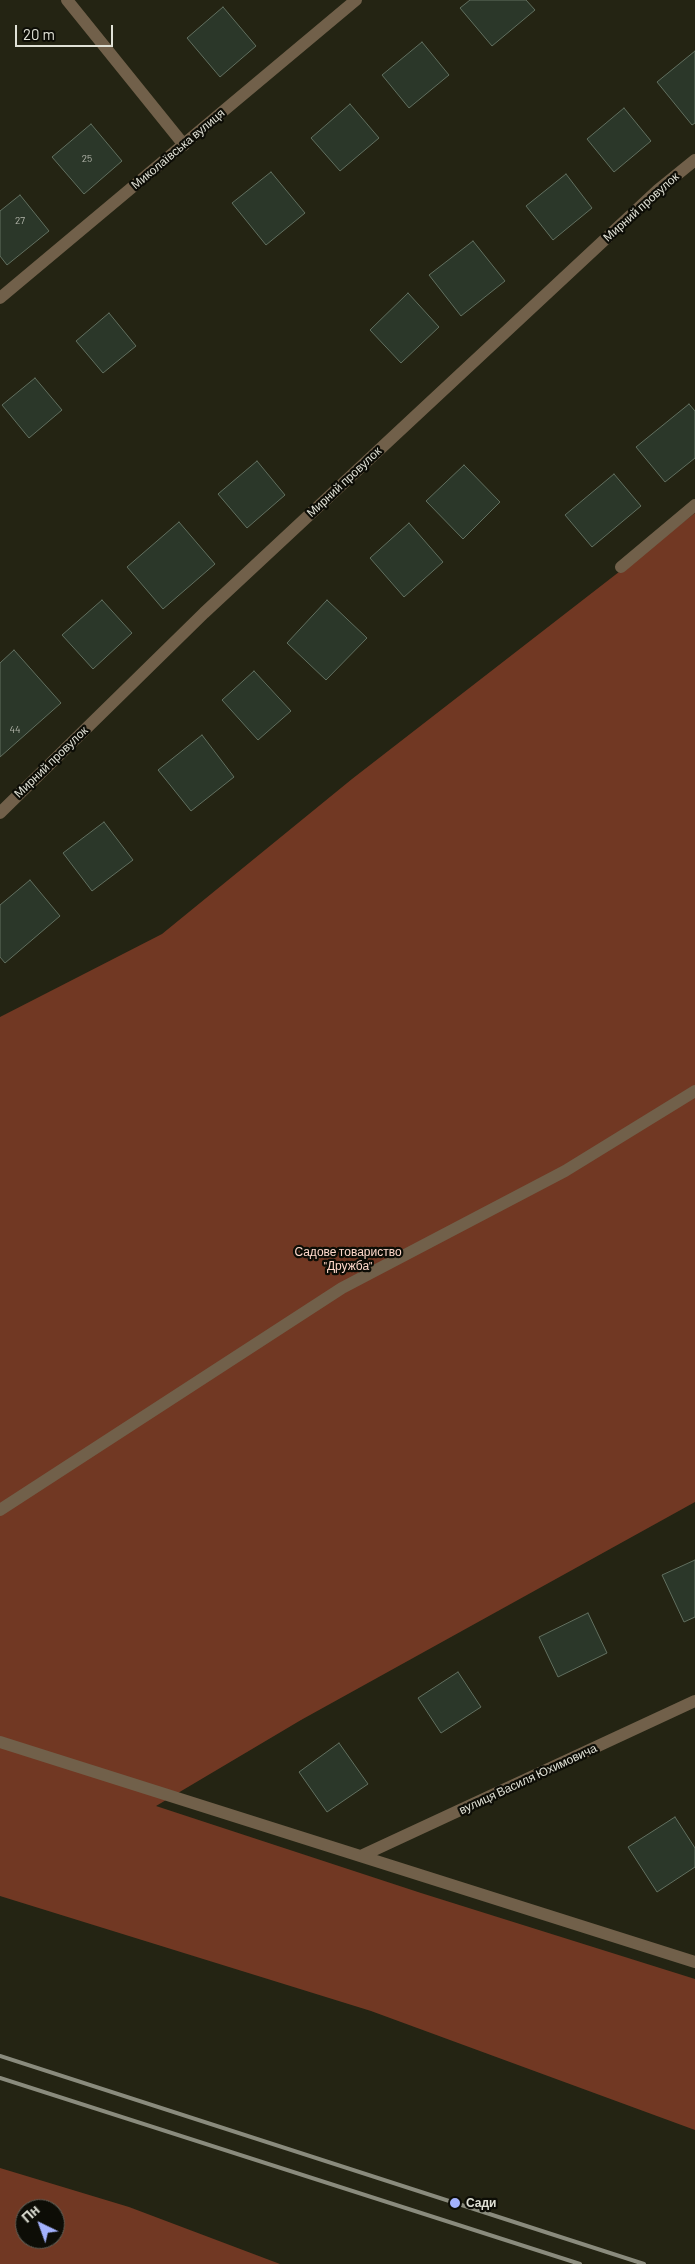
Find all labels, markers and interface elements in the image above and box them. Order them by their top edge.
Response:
scale bar [18,15,115,47]
text: 20 m [23,25,55,43]
street label: Миколаївська вулиця [128,106,228,192]
house number: 25 [82,153,92,165]
street label: Мирний провулок [600,169,682,245]
house number: 27 [15,215,25,227]
street label: Мирний провулок [304,444,384,520]
street label: Мирний провулок [11,723,91,801]
house number: 44 [9,724,21,736]
park label: Садове товариство "Дружба" [294,1245,402,1273]
street label: вулиця Василя Юхимовича [457,1741,599,1817]
marker: Сади [448,2196,462,2210]
place label: Сади [466,2196,496,2210]
north arrow [15,2199,65,2249]
text: Пн [18,2201,43,2226]

